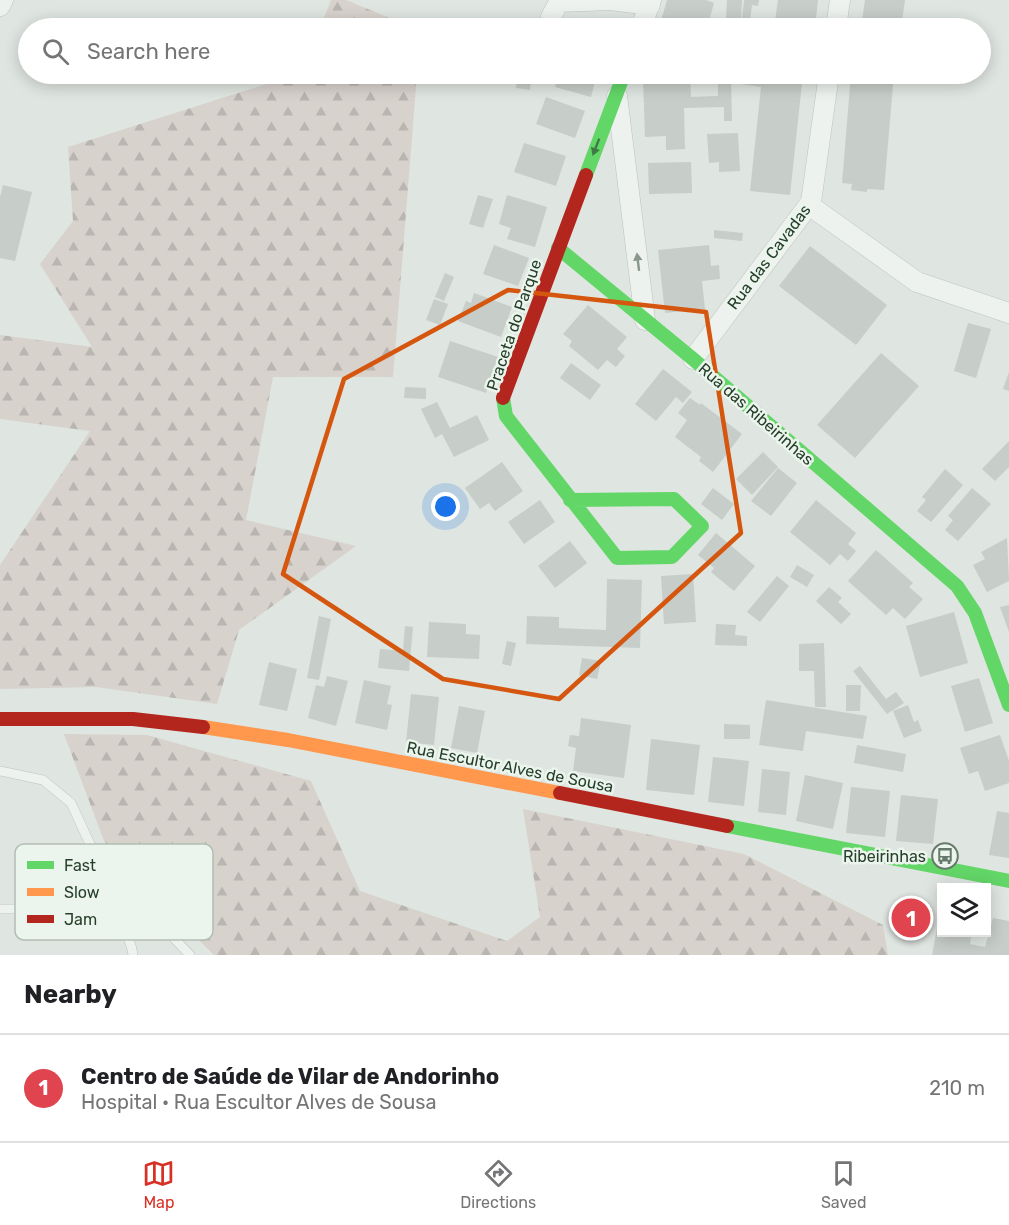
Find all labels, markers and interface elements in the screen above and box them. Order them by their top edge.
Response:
search box [18,18,991,84]
icon: search [39,35,72,68]
text: Search here [87,38,210,65]
one-way arrow [591,139,601,157]
street label: Rua das Cavadas [723,201,815,313]
one-way arrow [633,252,642,271]
street label: Praceta do Parque [483,257,545,393]
street label: Rua das Ribeirinhas [695,359,817,469]
your location [431,492,460,521]
street label: Rua Escultor Alves de Sousa [405,738,615,796]
bus stop icon: Ribeirinhas [930,841,960,871]
legend [15,844,213,940]
place label: Ribeirinhas [843,847,926,866]
text: Fast [64,856,96,875]
text: Slow [64,883,100,902]
map controls [937,883,991,937]
button: layers [937,883,991,937]
pin: 1 [892,896,930,940]
text: Jam [64,910,97,929]
text: Nearby [24,979,117,1010]
text: Centro de Saúde de Vilar de Andorinho [81,1063,499,1090]
text: 1 [39,1076,48,1100]
text: 210 m [929,1076,985,1100]
text: Hospital · Rua Escultor Alves de Sousa [81,1090,436,1114]
tab: Map [142,1157,175,1212]
tab: Directions [460,1157,536,1212]
tab: Saved [821,1157,867,1212]

